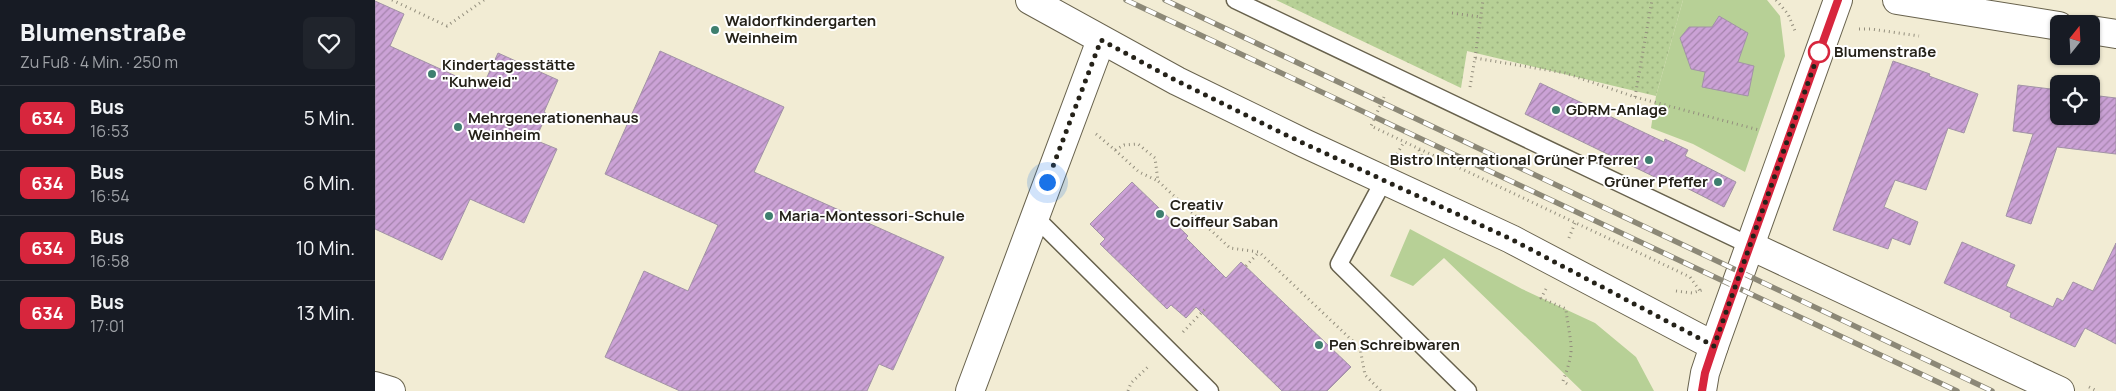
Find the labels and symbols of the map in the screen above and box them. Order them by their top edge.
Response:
place label: Waldorfkindergarten Weinheim [725,10,876,48]
north arrow [2050,15,2100,65]
marker: Waldorfkindergarten Weinheim [709,24,721,36]
marker: Blumenstraße [1808,41,1830,63]
place label: Blumenstraße [1834,41,1936,62]
place label: Kindertagesstätte "Kuhweid" [442,54,575,92]
marker: Kindertagesstätte "Kuhweid" [426,68,438,80]
place label: GDRM-Anlage [1566,99,1667,120]
marker: GDRM-Anlage [1550,104,1562,116]
place label: Mehrgenerationenhaus Weinheim [468,107,639,145]
marker: Mehrgenerationenhaus Weinheim [452,121,464,133]
place label: Bistro International Grüner Pferrer [1390,149,1639,170]
marker: Bistro International Grüner Pferrer [1643,154,1655,166]
your location [1035,170,1060,195]
place label: Grüner Pfeffer [1604,171,1708,192]
marker: Grüner Pfeffer [1712,176,1724,188]
place label: Creativ Coiffeur Saban [1170,194,1278,232]
place label: Maria-Montessori-Schule [779,205,965,226]
marker: Creativ Coiffeur Saban [1154,208,1166,220]
marker: Maria-Montessori-Schule [763,210,775,222]
place label: Pen Schreibwaren [1329,334,1460,355]
marker: Pen Schreibwaren [1313,339,1325,351]

